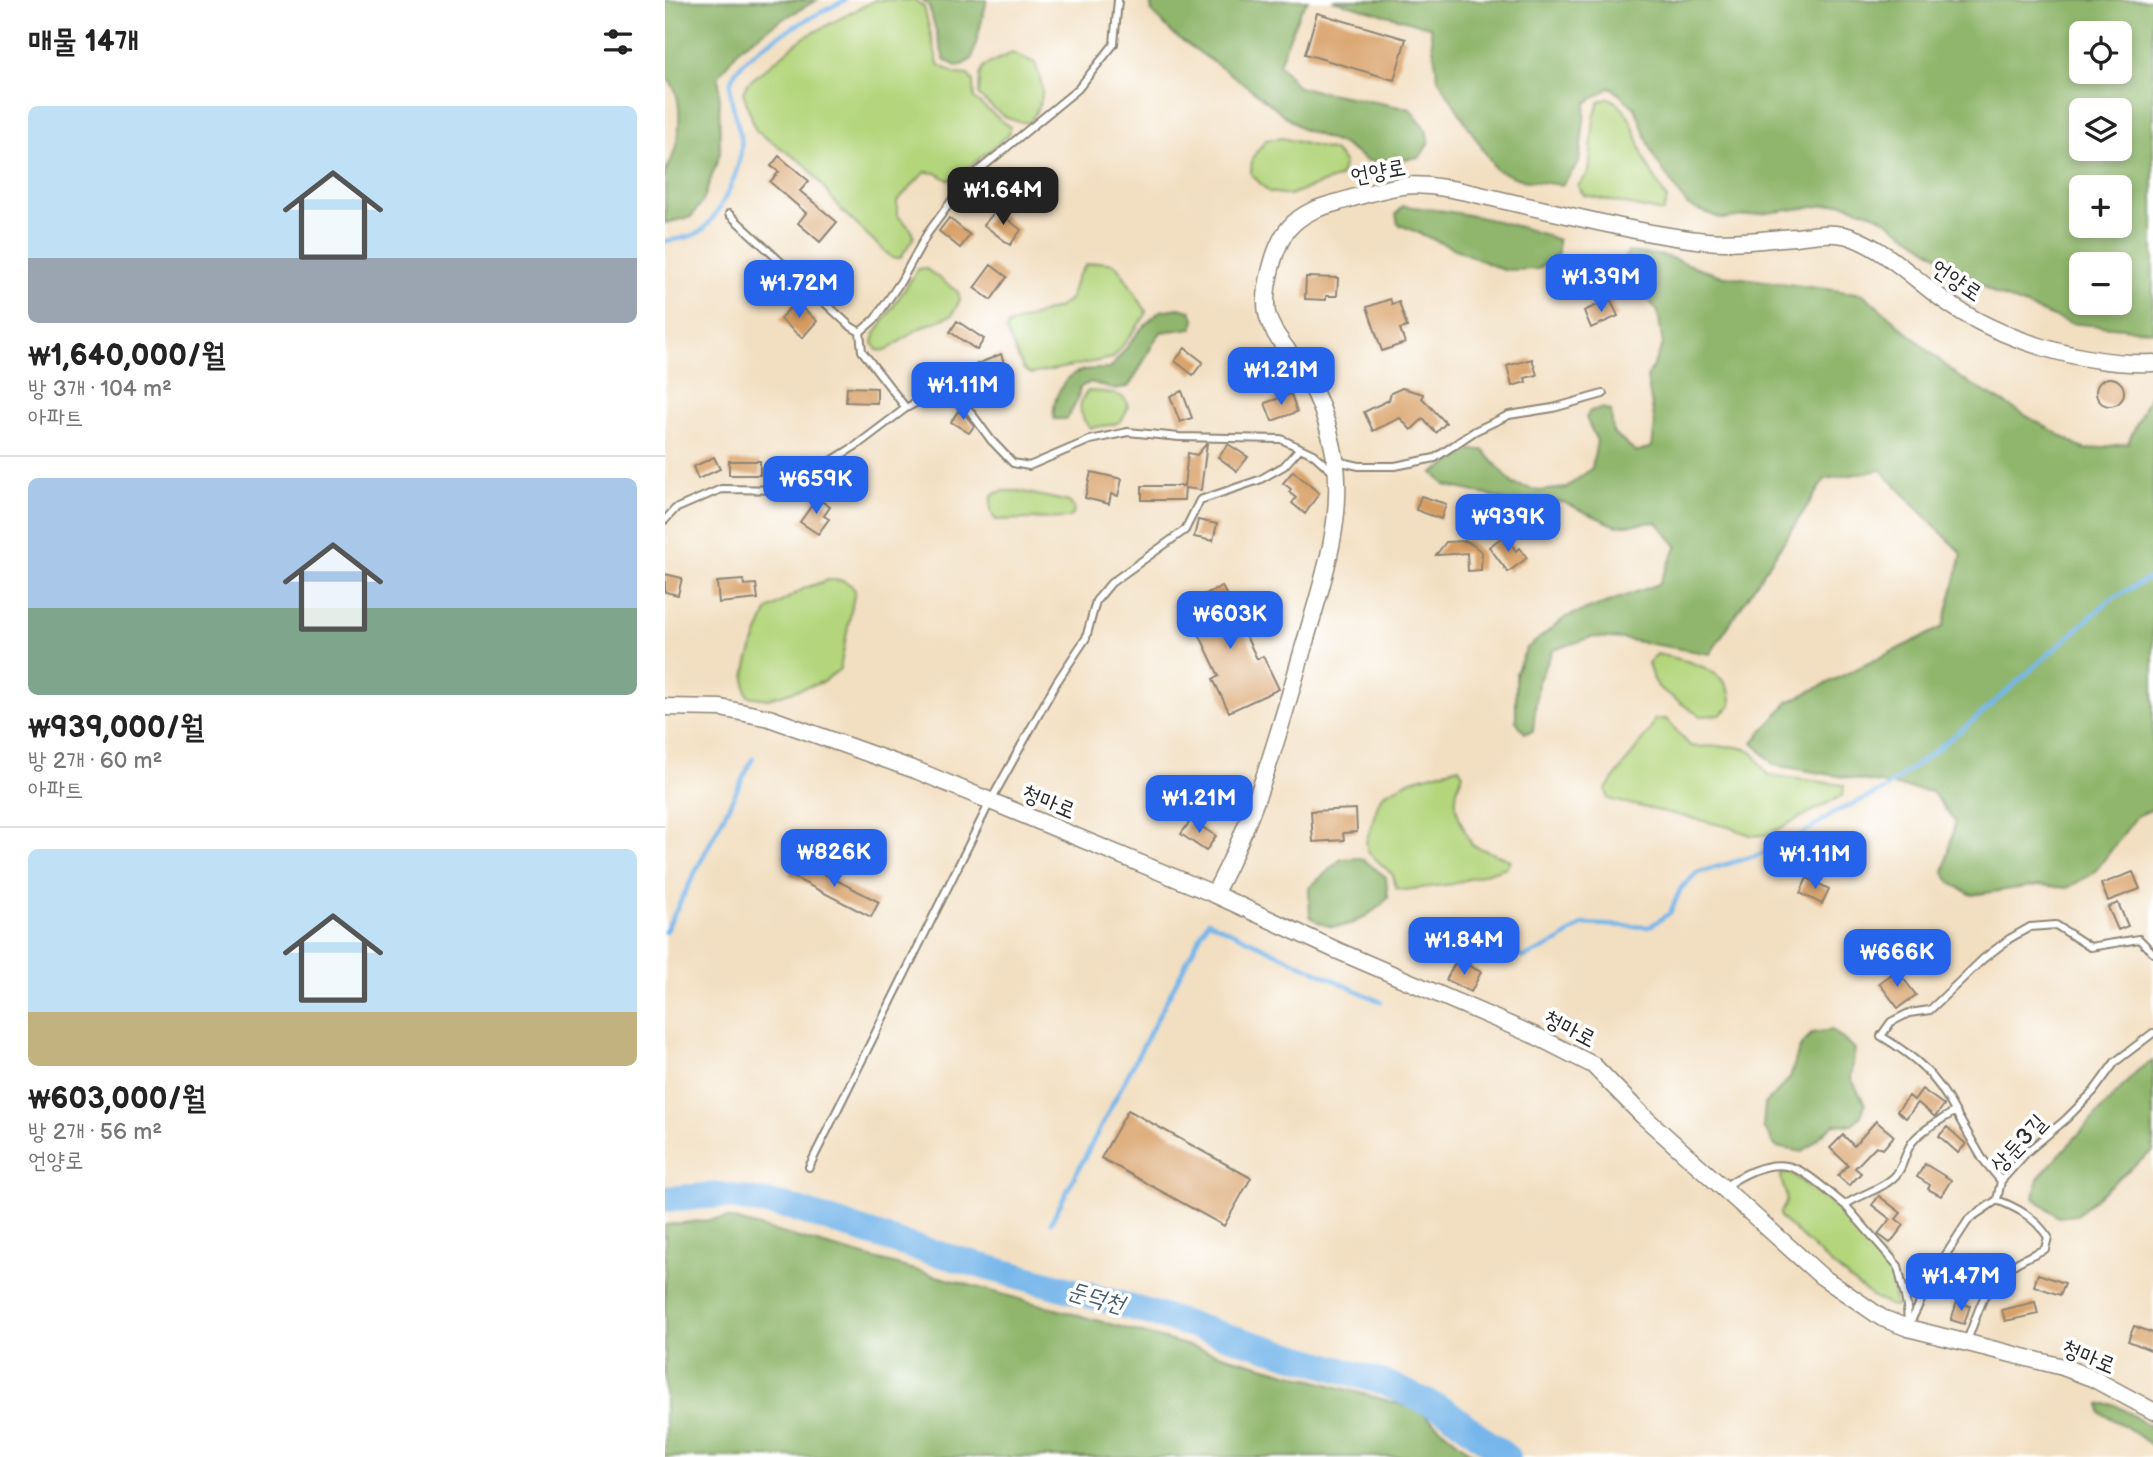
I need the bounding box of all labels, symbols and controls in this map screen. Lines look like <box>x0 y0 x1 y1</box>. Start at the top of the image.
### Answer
map controls <box>2069 21 2132 315</box>
button: locate <box>2069 21 2132 84</box>
icon: filters <box>599 23 637 61</box>
text: 매물 14개 <box>28 24 139 60</box>
button: layers <box>2069 98 2132 161</box>
icon: home <box>270 152 396 278</box>
street label: 언양로 <box>1348 153 1408 191</box>
pin: ₩1.64M <box>946 168 1060 227</box>
button: + <box>2069 175 2132 238</box>
text: ₩1.64M <box>963 176 1043 204</box>
button: − <box>2069 252 2132 315</box>
pin: ₩1.39M <box>1544 254 1658 314</box>
street label: 언양로 <box>1926 254 1987 308</box>
pin: ₩1.72M <box>742 260 856 320</box>
text: ₩1.39M <box>1562 263 1640 291</box>
text: ₩1.72M <box>760 269 838 297</box>
text: ₩1,640,000/월 <box>28 338 225 374</box>
pin: ₩1.21M <box>1224 348 1338 407</box>
text: ₩1.21M <box>1244 356 1318 384</box>
pin: ₩1.11M <box>906 362 1020 422</box>
text: ₩1.11M <box>927 371 999 399</box>
text: 방 3개 · 104 m² <box>28 375 172 403</box>
text: 아파트 <box>28 404 84 432</box>
pin: ₩659K <box>767 456 865 516</box>
text: ₩659K <box>779 465 853 493</box>
pin: ₩939K <box>1459 494 1557 554</box>
text: ₩939K <box>1471 503 1545 531</box>
icon: home <box>270 524 396 650</box>
pin: ₩603K <box>1181 592 1279 651</box>
text: ₩603K <box>1193 600 1267 628</box>
text: ₩939,000/월 <box>28 710 204 746</box>
text: 방 2개 · 60 m² <box>28 747 163 775</box>
text: 아파트 <box>28 776 84 804</box>
pin: ₩1.21M <box>1142 776 1256 835</box>
street label: 청마로 <box>1018 779 1080 825</box>
text: ₩1.21M <box>1162 784 1236 812</box>
pin: ₩826K <box>785 830 883 889</box>
pin: ₩1.11M <box>1758 832 1872 891</box>
text: ₩826K <box>797 838 871 866</box>
text: ₩1.11M <box>1779 840 1851 868</box>
icon: home <box>270 895 396 1021</box>
pin: ₩1.84M <box>1407 918 1521 977</box>
text: ₩1.84M <box>1424 926 1504 954</box>
pin: ₩666K <box>1848 930 1946 989</box>
text: ₩666K <box>1860 938 1934 966</box>
street label: 청마로 <box>1538 1004 1601 1054</box>
text: ₩603,000/월 <box>28 1081 206 1117</box>
street label: 상둔3길 <box>1985 1109 2053 1179</box>
text: 방 2개 · 56 m² <box>28 1118 162 1146</box>
text: 언양로 <box>28 1147 84 1175</box>
pin: ₩1.47M <box>1904 1254 2018 1313</box>
text: ₩1.47M <box>1922 1262 2000 1290</box>
water label: 둔덕천 <box>1064 1276 1130 1320</box>
street label: 청마로 <box>2058 1334 2120 1380</box>

